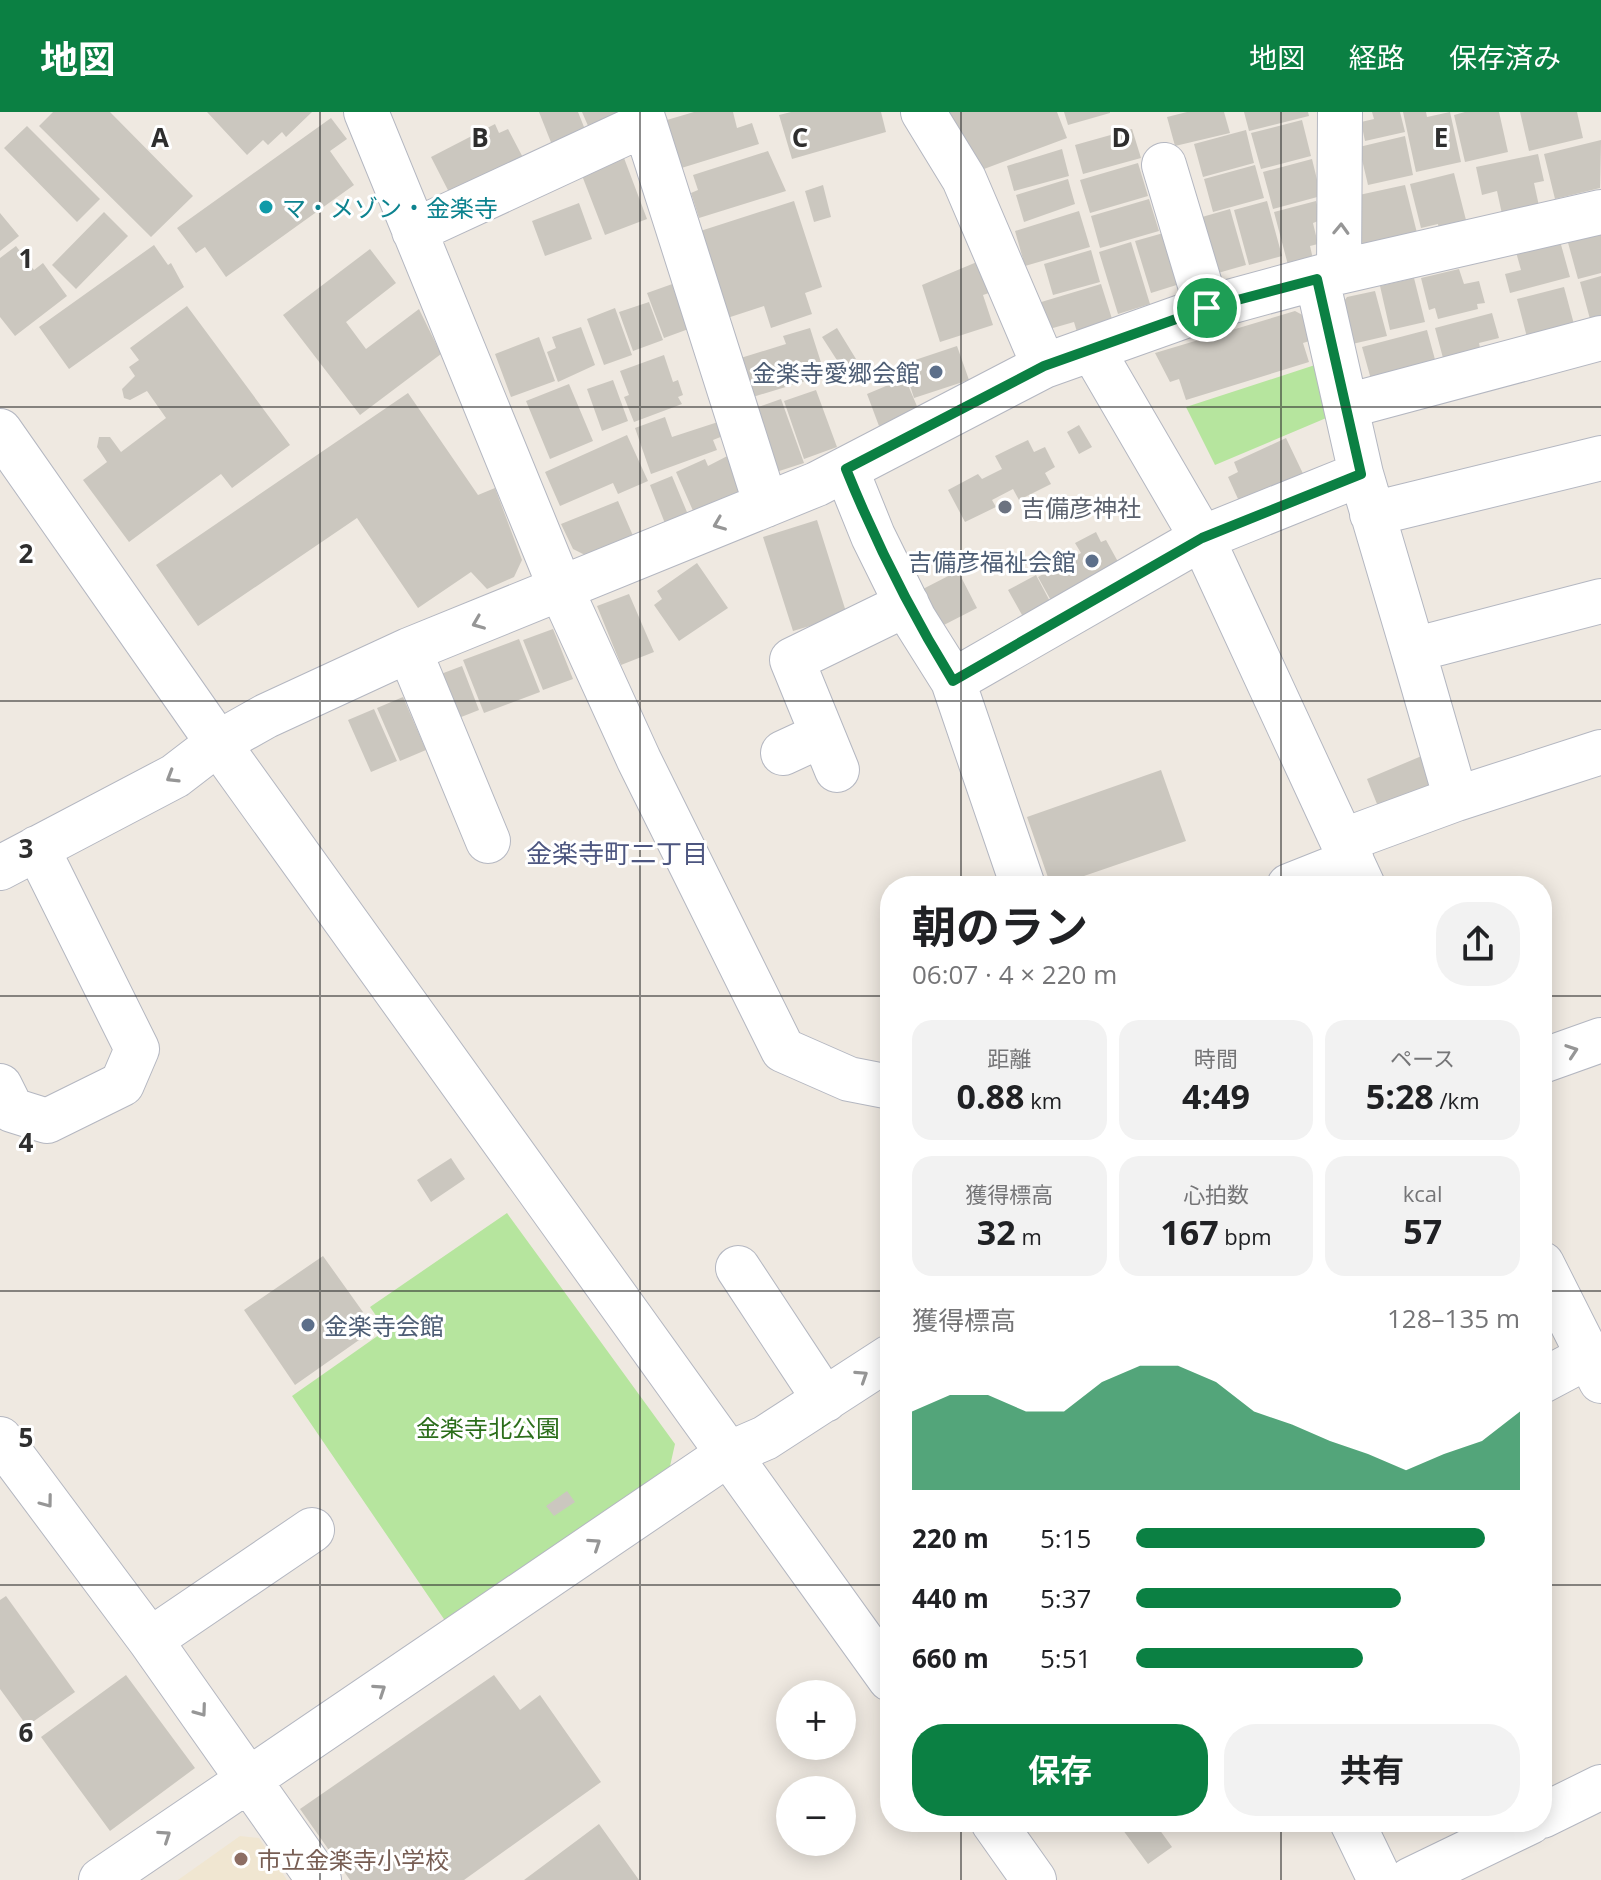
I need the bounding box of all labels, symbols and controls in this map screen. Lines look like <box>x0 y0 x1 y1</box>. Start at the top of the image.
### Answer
text: 地図 <box>40 32 116 84</box>
text: 地図 <box>1249 38 1305 76</box>
text: 経路 <box>1349 38 1405 76</box>
text: 保存済み <box>1449 38 1561 76</box>
text: A <box>151 119 169 155</box>
text: B <box>471 119 489 155</box>
text: C <box>792 119 808 155</box>
text: D <box>1111 119 1131 155</box>
text: E <box>1434 119 1448 155</box>
place label: マ・メゾン・金楽寺 <box>282 191 498 224</box>
marker: マ・メゾン・金楽寺 <box>257 198 275 216</box>
one-way arrow <box>1332 222 1349 235</box>
text: 1 <box>19 240 33 276</box>
pin <box>1173 274 1241 342</box>
icon: arrive <box>1185 286 1229 330</box>
place label: 金楽寺愛郷会館 <box>752 356 920 389</box>
marker: 金楽寺愛郷会館 <box>927 363 945 381</box>
place label: 吉備彦神社 <box>1021 491 1141 524</box>
marker: 吉備彦神社 <box>996 498 1014 516</box>
one-way arrow <box>713 515 727 531</box>
text: 2 <box>19 535 34 571</box>
place label: 吉備彦福祉会館 <box>908 545 1076 578</box>
marker: 吉備彦福祉会館 <box>1083 552 1101 570</box>
one-way arrow <box>472 613 486 630</box>
one-way arrow <box>166 767 181 782</box>
text: 3 <box>19 830 33 866</box>
district label: 金楽寺町二丁目 <box>526 835 708 871</box>
text: 朝のラン <box>912 896 1088 956</box>
button: share <box>1436 902 1520 986</box>
text: 06:07 · 4 × 220 m <box>912 956 1117 992</box>
text: 距離 <box>987 1043 1031 1073</box>
text: 時間 <box>1194 1043 1238 1073</box>
text: ペース <box>1390 1043 1455 1073</box>
one-way arrow <box>1564 1044 1578 1061</box>
text: 0.88 <box>956 1073 1025 1119</box>
text: 4:49 <box>1182 1073 1250 1119</box>
text: 5:28 <box>1366 1073 1434 1119</box>
text: km <box>1025 1085 1062 1115</box>
text: /km <box>1434 1085 1480 1115</box>
text: 4 <box>19 1124 34 1160</box>
text: kcal <box>1403 1178 1443 1208</box>
text: 獲得標高 <box>965 1179 1053 1209</box>
text: 心拍数 <box>1183 1179 1249 1209</box>
text: 57 <box>1403 1208 1442 1254</box>
text: 32 <box>977 1209 1016 1255</box>
text: 167 <box>1160 1209 1219 1255</box>
text: m <box>1016 1221 1042 1251</box>
text: bpm <box>1219 1221 1272 1251</box>
text: 128–135 m <box>1387 1300 1520 1336</box>
text: 獲得標高 <box>912 1302 1016 1338</box>
place label: 金楽寺会館 <box>324 1309 444 1342</box>
marker: 金楽寺会館 <box>299 1316 317 1334</box>
one-way arrow <box>853 1370 868 1385</box>
park label: 金楽寺北公園 <box>416 1411 560 1444</box>
text: 5 <box>19 1419 33 1455</box>
one-way arrow <box>37 1493 51 1508</box>
text: 220 m <box>912 1520 989 1556</box>
text: 5:15 <box>1040 1520 1091 1556</box>
one-way arrow <box>587 1539 601 1554</box>
text: 440 m <box>912 1580 989 1616</box>
text: 5:37 <box>1040 1580 1091 1616</box>
text: 660 m <box>912 1640 989 1676</box>
text: 5:51 <box>1040 1640 1091 1676</box>
map controls <box>776 1680 856 1856</box>
button: + <box>776 1680 856 1760</box>
one-way arrow <box>372 1685 386 1700</box>
one-way arrow <box>191 1703 205 1717</box>
text: 6 <box>19 1714 34 1750</box>
button: 保存 <box>912 1724 1208 1816</box>
button: 共有 <box>1224 1724 1520 1816</box>
button: − <box>776 1776 856 1856</box>
one-way arrow <box>157 1831 171 1846</box>
place label: 市立金楽寺小学校 <box>257 1843 449 1876</box>
marker: 市立金楽寺小学校 <box>232 1850 250 1868</box>

